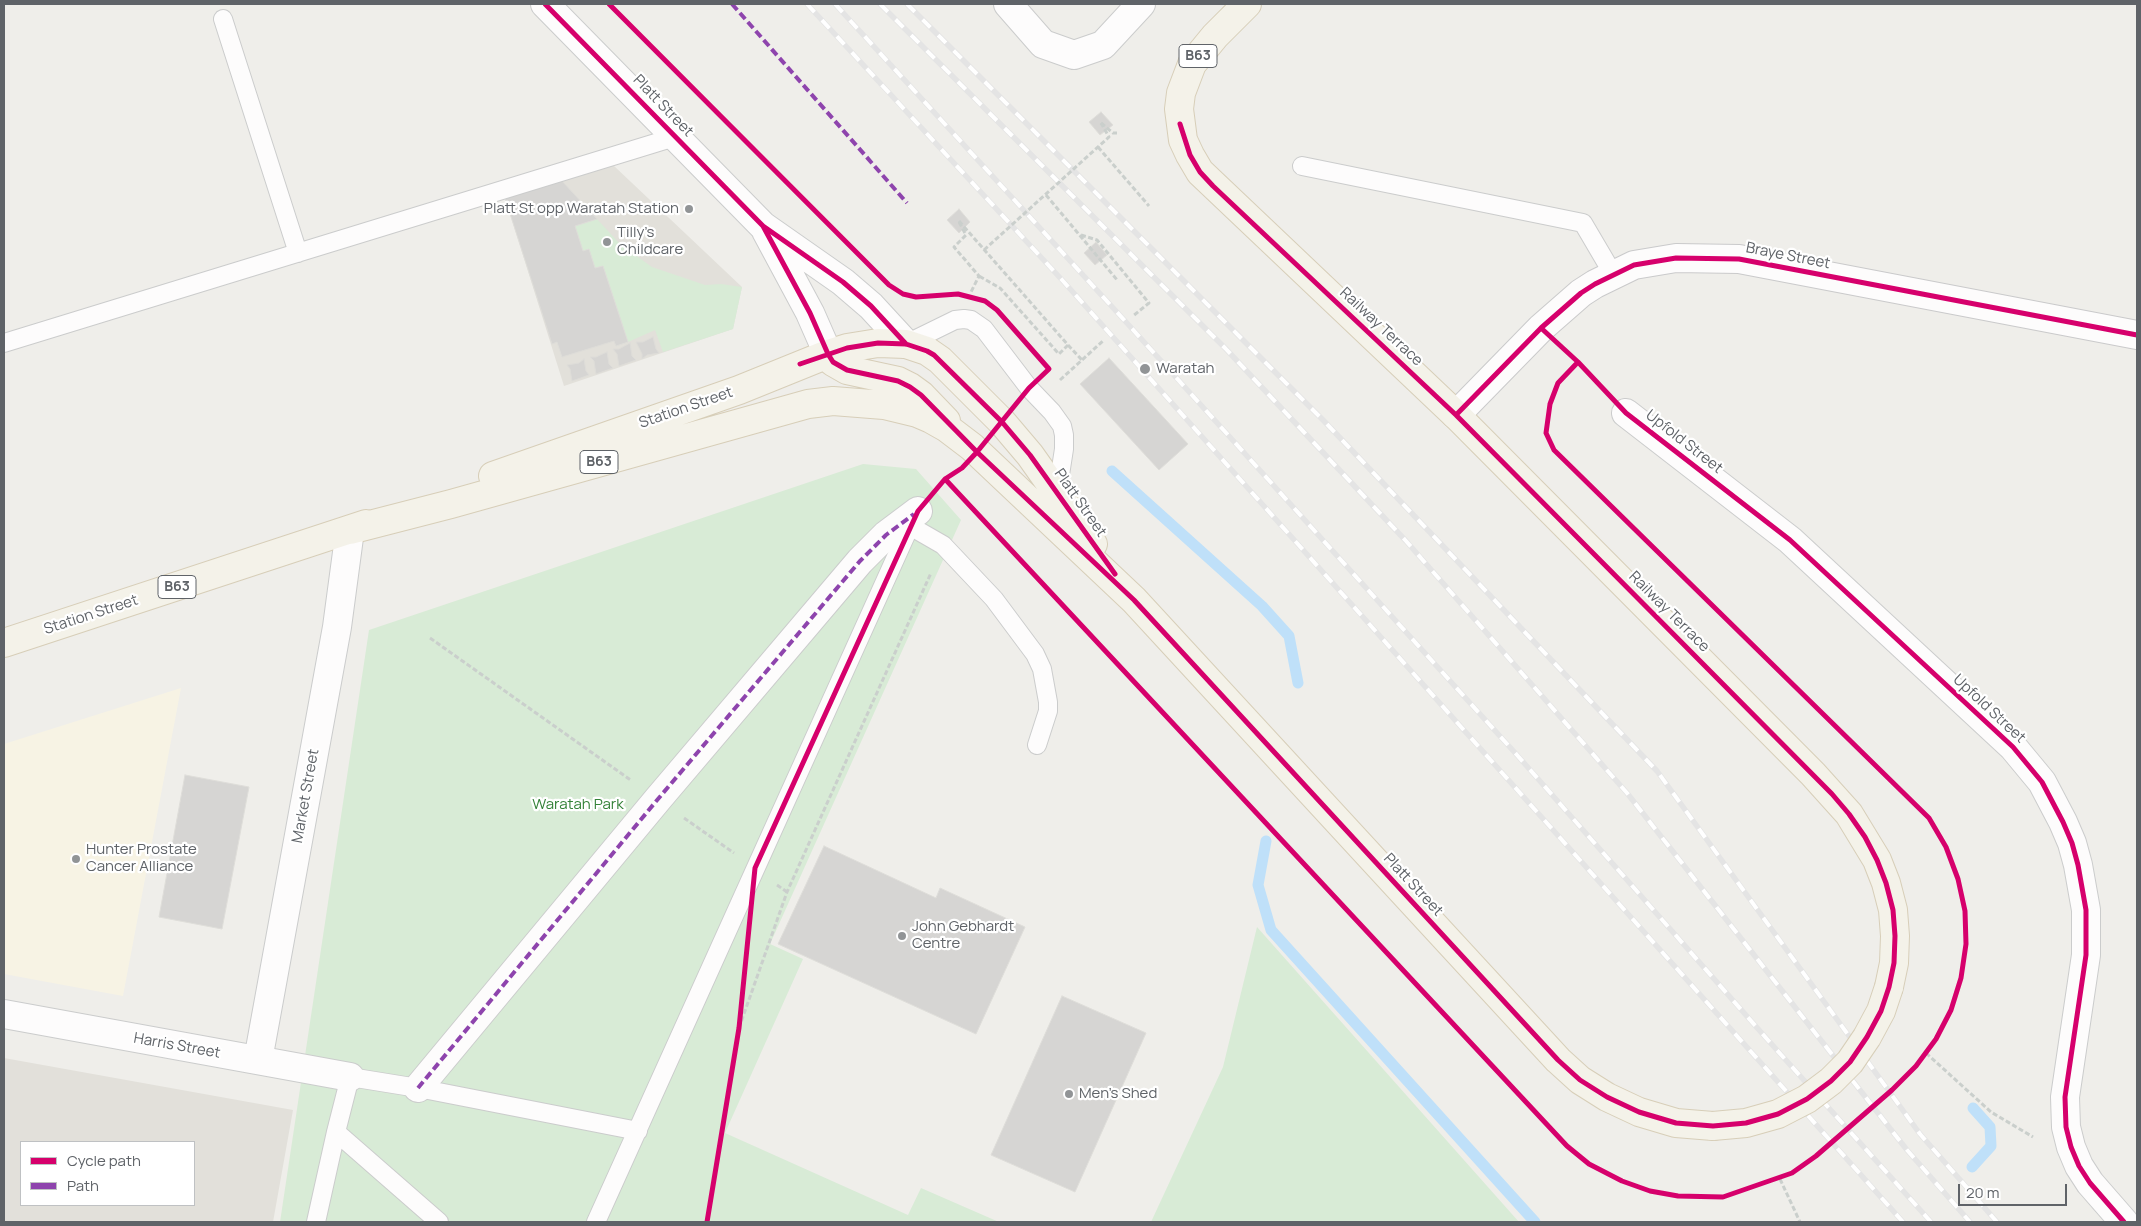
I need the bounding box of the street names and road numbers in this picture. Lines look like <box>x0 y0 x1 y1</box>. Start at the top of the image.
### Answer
road number: B63 <box>1179 44 1217 68</box>
street label: Platt Street <box>629 71 697 141</box>
street label: Braye Street <box>1744 239 1832 273</box>
street label: Railway Terrace <box>1336 284 1426 370</box>
street label: Station Street <box>637 384 735 432</box>
street label: Upfold Street <box>1642 406 1726 478</box>
road number: B63 <box>580 451 618 474</box>
street label: Platt Street <box>1050 465 1110 541</box>
street label: Railway Terrace <box>1625 568 1713 656</box>
road number: B63 <box>158 576 196 598</box>
street label: Station Street <box>42 591 140 639</box>
street label: Upfold Street <box>1949 671 2029 747</box>
street label: Market Street <box>289 747 323 845</box>
street label: Platt Street <box>1379 850 1447 920</box>
street label: Harris Street <box>132 1030 222 1062</box>

